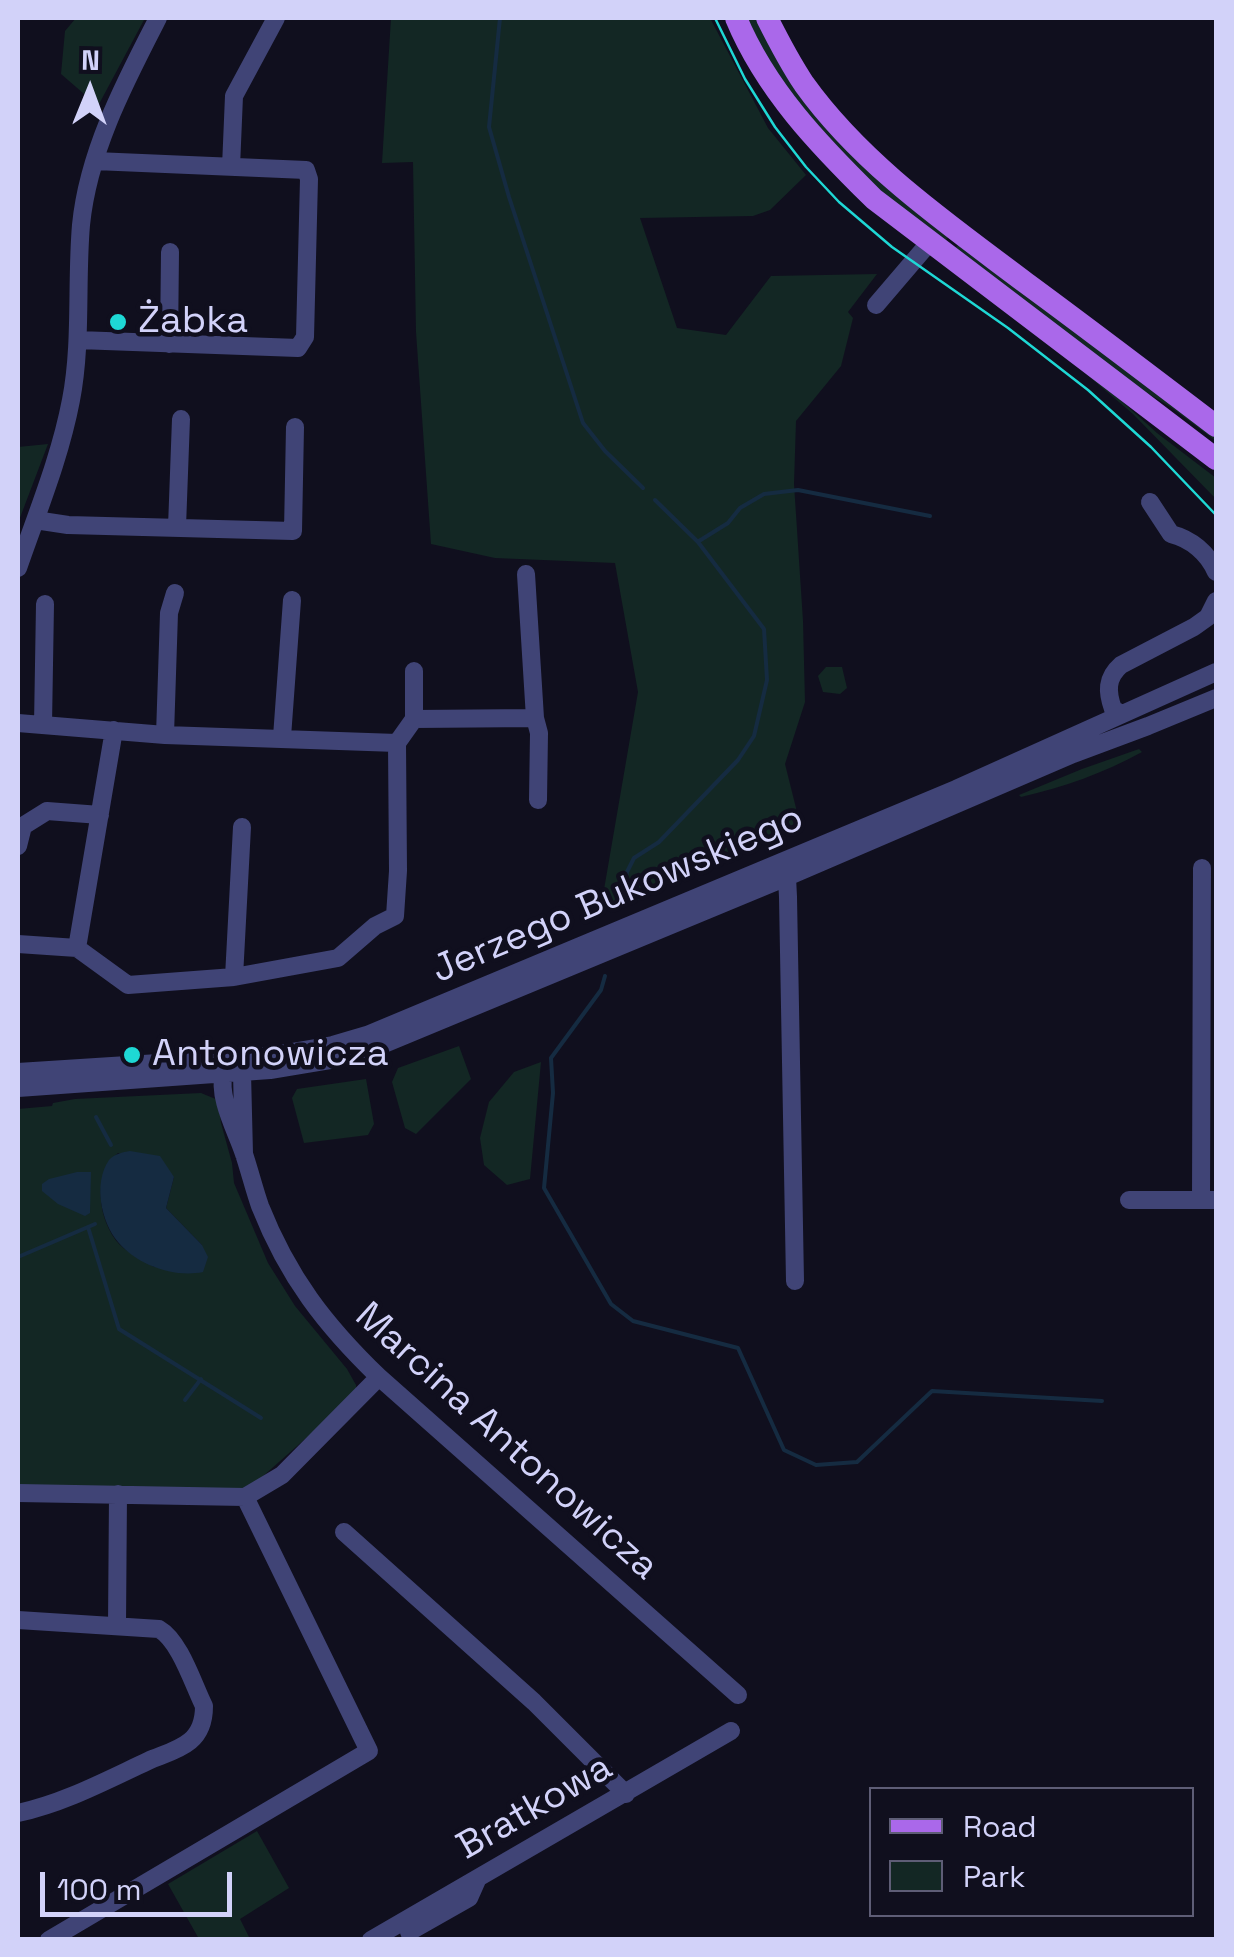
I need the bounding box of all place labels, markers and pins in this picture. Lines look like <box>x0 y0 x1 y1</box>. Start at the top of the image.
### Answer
place label: Żabka <box>138 299 248 345</box>
marker: Żabka <box>107 311 129 333</box>
place label: Antonowicza <box>152 1032 389 1078</box>
marker: Antonowicza <box>121 1044 143 1066</box>

